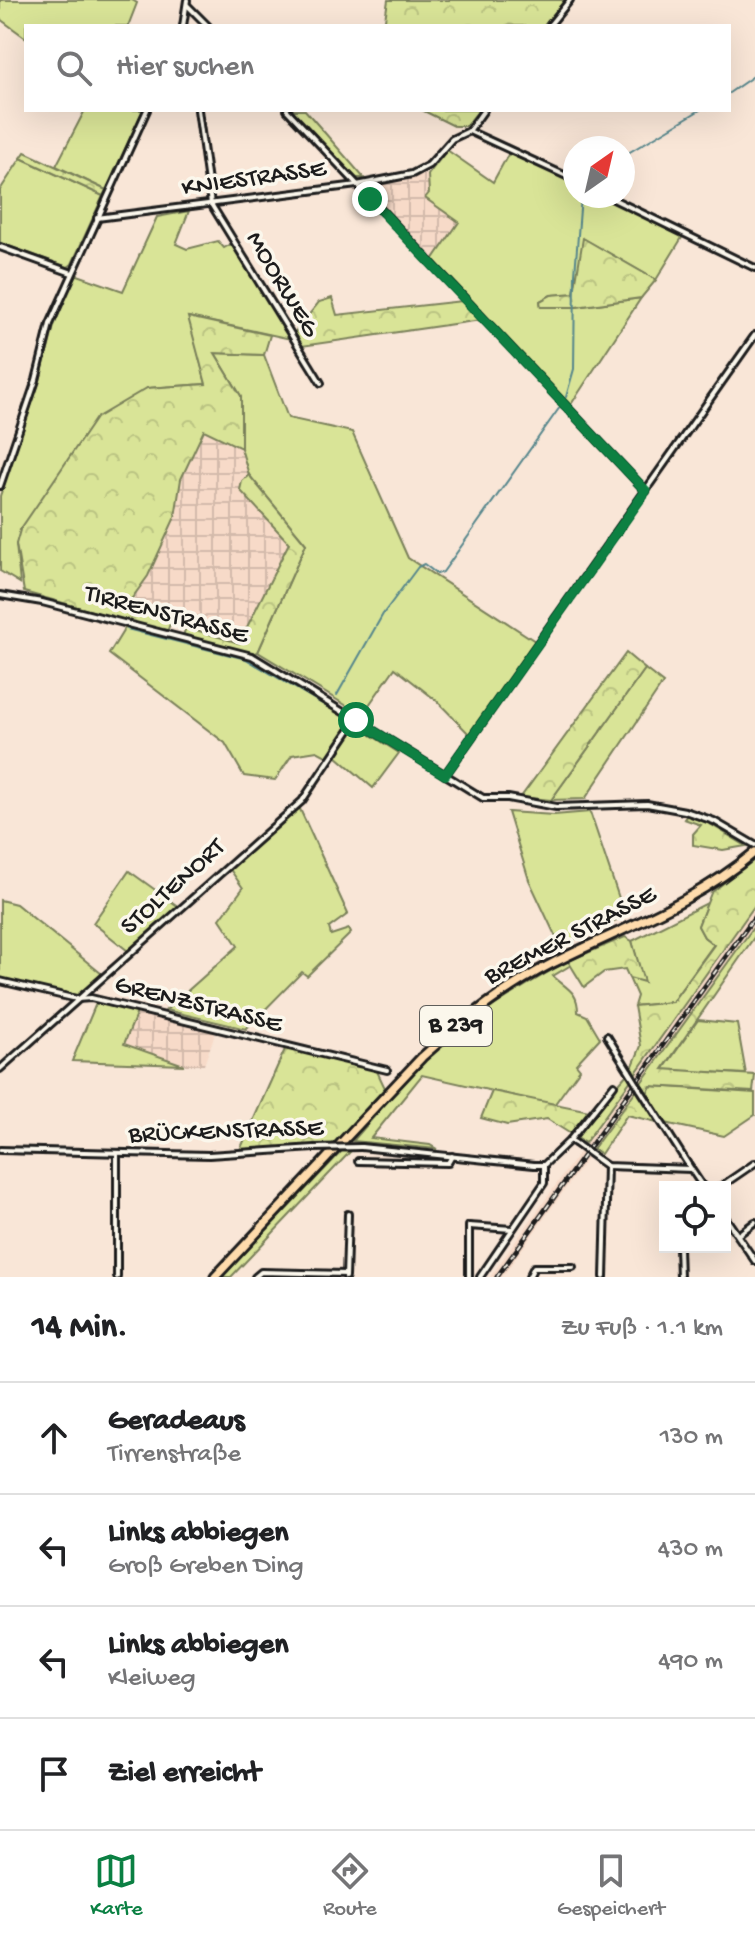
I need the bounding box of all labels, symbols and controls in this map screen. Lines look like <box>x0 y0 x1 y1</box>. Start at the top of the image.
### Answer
search box <box>24 24 731 112</box>
icon: search <box>52 46 96 90</box>
text: Hier suchen <box>116 51 254 86</box>
north arrow <box>563 136 635 208</box>
street label: KNIESTRASSE <box>180 154 329 205</box>
route end <box>352 181 388 217</box>
street label: MOORWEG <box>237 227 325 345</box>
street label: TIRRENSTRASSE <box>79 579 252 653</box>
route start <box>338 702 374 738</box>
street label: STOLTENORT <box>115 832 233 943</box>
street label: BREMER STRASSE <box>479 880 663 994</box>
street label: GRENZSTRASSE <box>111 970 286 1042</box>
road number: B 239 <box>420 1006 492 1046</box>
street label: BRÜCKENSTRASSE <box>127 1114 325 1152</box>
map controls <box>659 1181 731 1253</box>
button: locate <box>659 1181 731 1253</box>
text: 14 Min. <box>32 1309 128 1349</box>
text: Zu Fuß · 1.1 km <box>561 1314 723 1345</box>
text: Geradeaus <box>108 1405 245 1440</box>
icon: ahead <box>32 1416 76 1460</box>
text: 130 m <box>660 1423 723 1454</box>
text: Tirrenstraße <box>108 1440 241 1471</box>
text: Links abbiegen <box>108 1517 288 1552</box>
icon: left <box>32 1528 76 1572</box>
text: 430 m <box>658 1535 723 1566</box>
text: Groß Greben Ding <box>108 1552 303 1583</box>
text: Links abbiegen <box>108 1629 288 1664</box>
icon: left <box>32 1640 76 1684</box>
text: 490 m <box>658 1647 723 1678</box>
text: Kleiweg <box>108 1664 195 1695</box>
icon: arrive <box>32 1752 76 1796</box>
text: Ziel erreicht <box>108 1757 260 1792</box>
tab: Karte <box>90 1849 143 1923</box>
tab: Route <box>323 1849 377 1923</box>
tab: Gespeichert <box>557 1849 665 1923</box>

